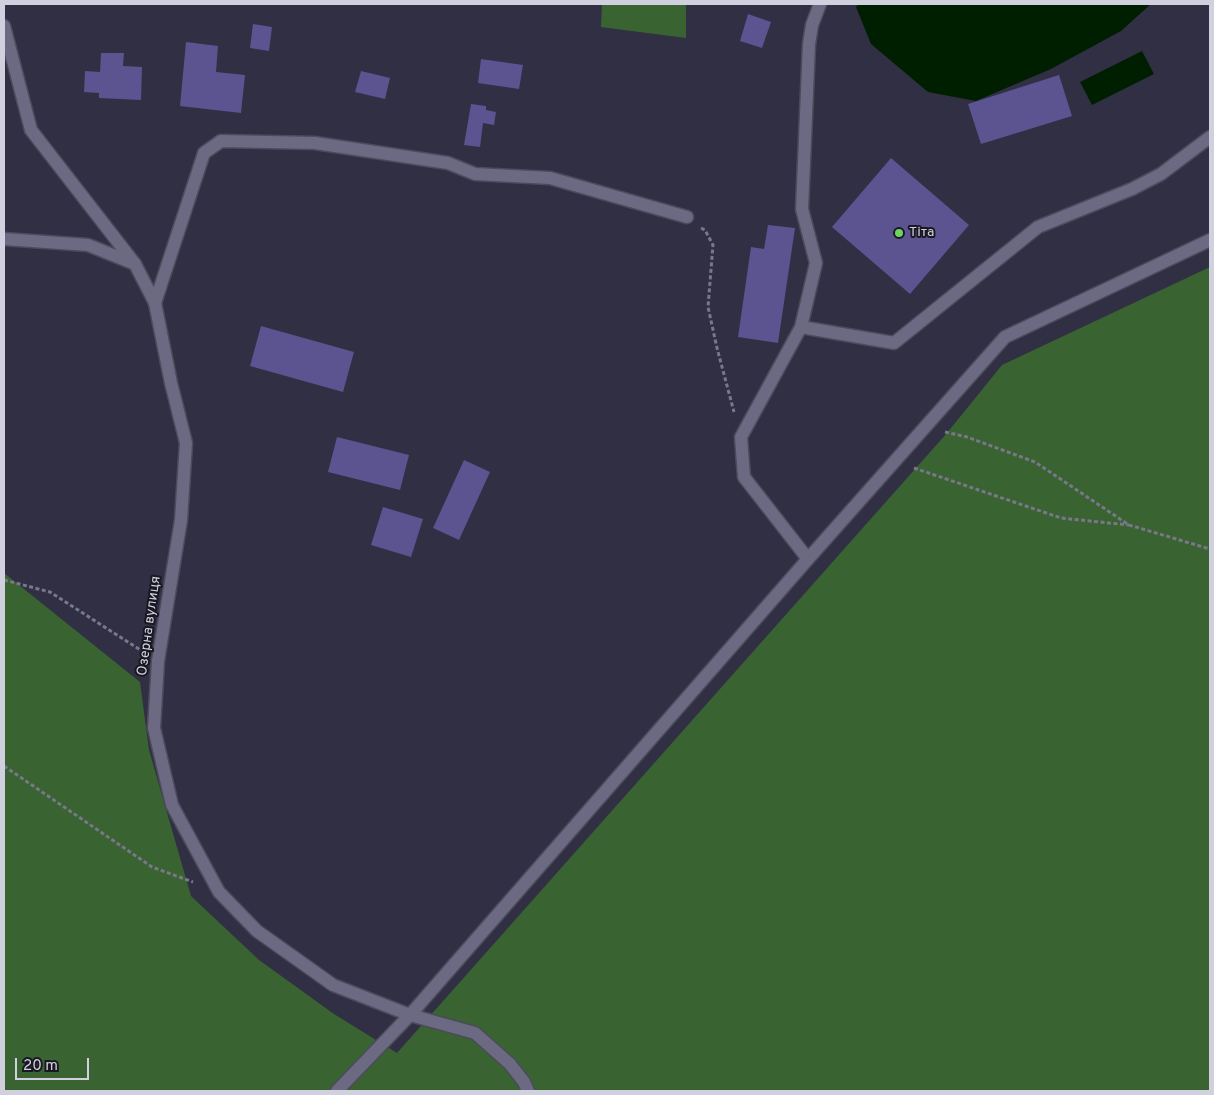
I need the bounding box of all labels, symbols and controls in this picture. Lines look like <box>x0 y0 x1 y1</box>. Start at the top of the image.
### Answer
place label: Тіта <box>909 225 934 241</box>
marker: Тіта <box>893 227 905 239</box>
street label: Озерна вулиця <box>135 575 165 677</box>
scale bar <box>18 1048 91 1080</box>
text: 20 m <box>23 1057 58 1076</box>

